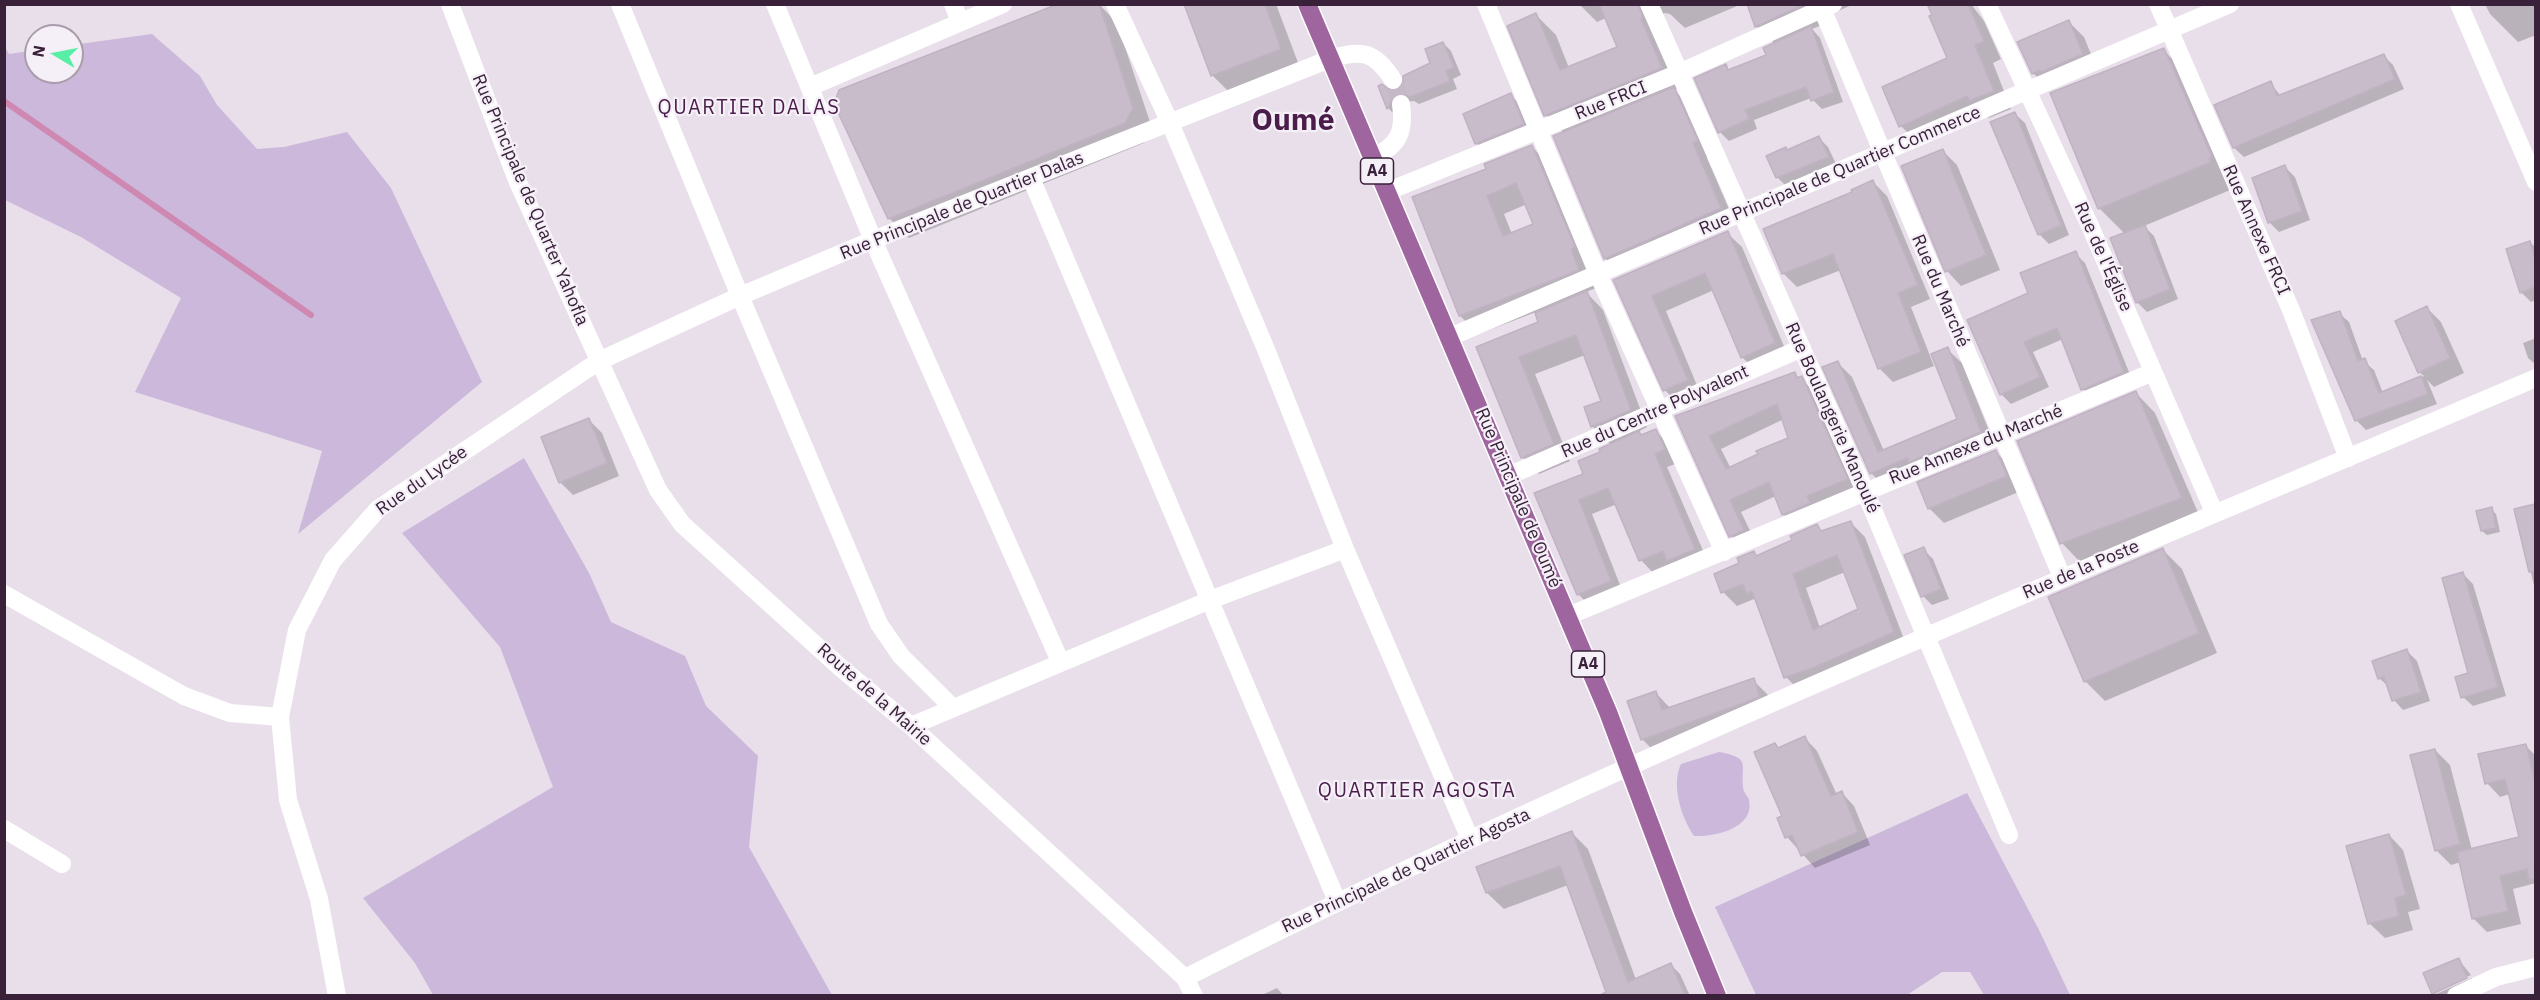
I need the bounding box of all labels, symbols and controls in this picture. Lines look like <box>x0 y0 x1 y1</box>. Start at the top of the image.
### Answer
north arrow <box>24 24 84 84</box>
text: N <box>27 44 49 59</box>
street label: Rue Principale de Quarter Yahofla <box>467 71 593 329</box>
street label: Rue FRCI <box>1572 77 1650 125</box>
district label: QUARTIER DALAS <box>658 96 840 120</box>
street label: Rue Principale de Quartier Commerce <box>1696 102 1984 240</box>
district label: Oumé <box>1252 103 1334 139</box>
street label: Rue Principale de Quartier Dalas <box>837 147 1087 265</box>
road number: A4 <box>1360 158 1394 184</box>
street label: Rue Annexe FRCI <box>2218 162 2294 298</box>
street label: Rue de l'Église <box>2069 199 2137 315</box>
street label: Rue du Marché <box>1906 231 1974 351</box>
street label: Rue Boulangerie Manoulé <box>1780 319 1884 517</box>
street label: Rue du Centre Polyvalent <box>1558 361 1752 463</box>
street label: Rue Annexe du Marché <box>1886 400 2066 490</box>
street label: Rue Principale de Oumé <box>1470 405 1566 591</box>
street label: Rue du Lycée <box>372 442 472 520</box>
street label: Rue de la Poste <box>2019 536 2143 604</box>
street label: Route de la Mairie <box>812 639 936 751</box>
road number: A4 <box>1572 651 1604 677</box>
district label: QUARTIER AGOSTA <box>1318 779 1516 803</box>
street label: Rue Principale de Quartier Agosta <box>1278 804 1534 938</box>

